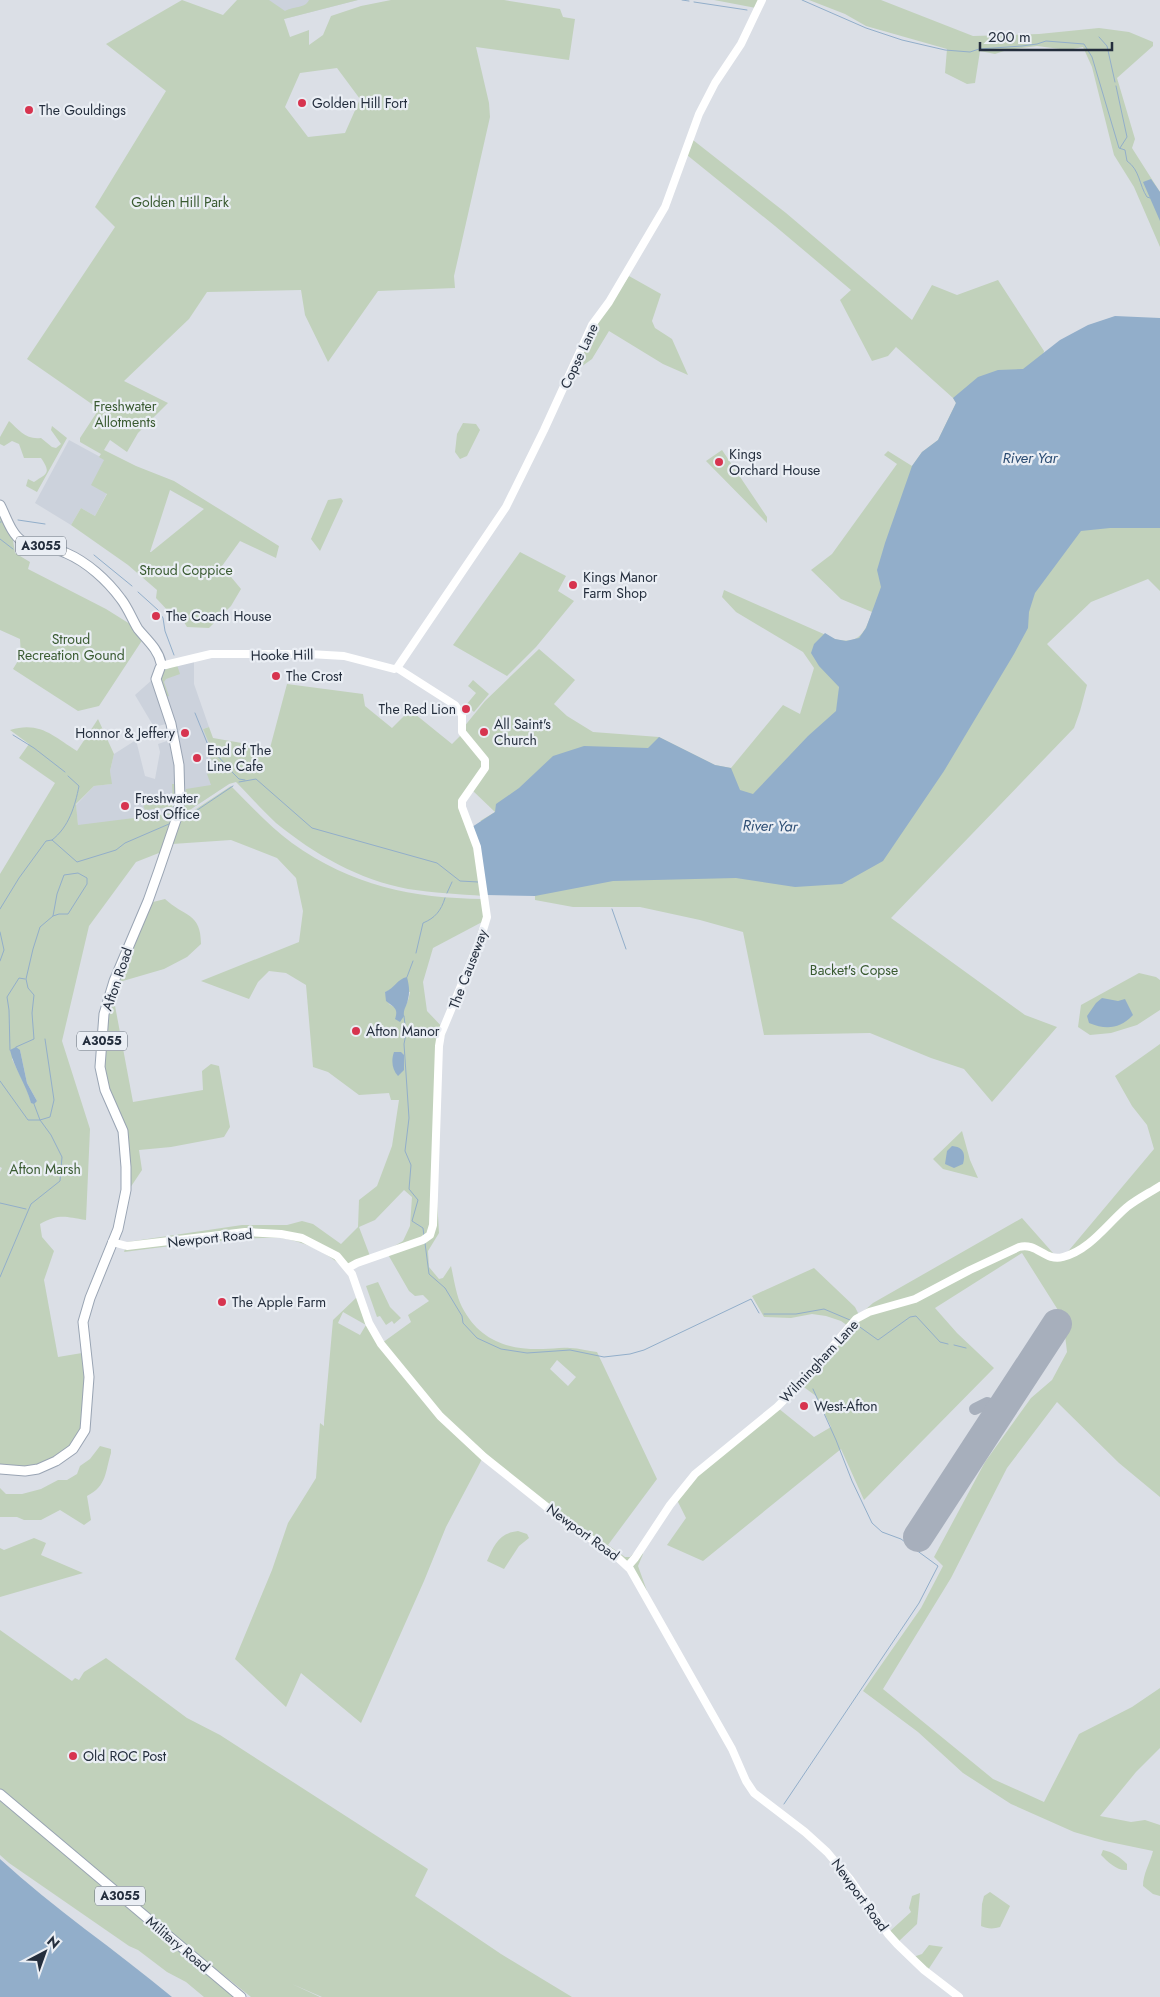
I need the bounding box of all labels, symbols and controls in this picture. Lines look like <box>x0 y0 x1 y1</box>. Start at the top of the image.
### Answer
scale bar <box>980 20 1112 52</box>
text: 200 m <box>988 26 1031 48</box>
place label: Golden Hill Fort <box>312 93 408 113</box>
marker: Golden Hill Fort <box>296 97 308 109</box>
place label: The Gouldings <box>39 100 126 120</box>
marker: The Gouldings <box>23 104 35 116</box>
park label: Golden Hill Park <box>131 192 230 212</box>
street label: Copse Lane <box>555 320 603 392</box>
park label: Freshwater Allotments <box>93 396 157 432</box>
place label: Kings Orchard House <box>729 444 820 480</box>
water label: River Yar <box>1002 447 1059 469</box>
marker: Kings Orchard House <box>713 456 725 468</box>
road number: A3055 <box>16 536 66 556</box>
park label: Stroud Coppice <box>139 560 233 580</box>
place label: Kings Manor Farm Shop <box>583 567 658 603</box>
marker: Kings Manor Farm Shop <box>567 579 579 591</box>
place label: The Coach House <box>166 606 271 626</box>
marker: The Coach House <box>150 610 162 622</box>
park label: Stroud Recreation Gound <box>17 629 125 665</box>
street label: Hooke Hill <box>250 644 314 666</box>
place label: The Crost <box>286 666 343 686</box>
marker: The Crost <box>270 670 282 682</box>
place label: The Red Lion <box>379 699 456 719</box>
marker: The Red Lion <box>460 703 472 715</box>
place label: All Saint's Church <box>494 714 551 750</box>
place label: Honnor & Jeffery <box>75 723 176 743</box>
marker: All Saint's Church <box>478 726 490 738</box>
marker: Honnor & Jeffery <box>179 727 191 739</box>
place label: End of The Line Cafe <box>207 740 271 776</box>
marker: End of The Line Cafe <box>191 752 203 764</box>
place label: Freshwater Post Office <box>135 788 200 824</box>
marker: Freshwater Post Office <box>119 800 131 812</box>
water label: River Yar <box>742 815 799 837</box>
street label: The Causeway <box>444 925 493 1012</box>
street label: Afton Road <box>97 945 137 1013</box>
park label: Backet's Copse <box>810 960 898 980</box>
place label: Afton Manor <box>366 1021 440 1041</box>
marker: Afton Manor <box>350 1025 362 1037</box>
road number: A3055 <box>77 1032 127 1050</box>
park label: Afton Marsh <box>9 1159 81 1179</box>
street label: Newport Road <box>166 1224 254 1252</box>
place label: The Apple Farm <box>232 1292 326 1312</box>
marker: The Apple Farm <box>216 1296 228 1308</box>
street label: Wilmingham Lane <box>775 1315 863 1407</box>
place label: West-Afton <box>814 1396 878 1416</box>
marker: West-Afton <box>798 1400 810 1412</box>
street label: Newport Road <box>543 1499 623 1565</box>
place label: Old ROC Post <box>83 1746 167 1766</box>
marker: Old ROC Post <box>67 1750 79 1762</box>
street label: Newport Road <box>827 1855 893 1935</box>
road number: A3055 <box>95 1886 145 1905</box>
street label: Military Road <box>142 1911 214 1977</box>
north arrow <box>20 1927 70 1977</box>
text: N <box>43 1931 64 1953</box>

